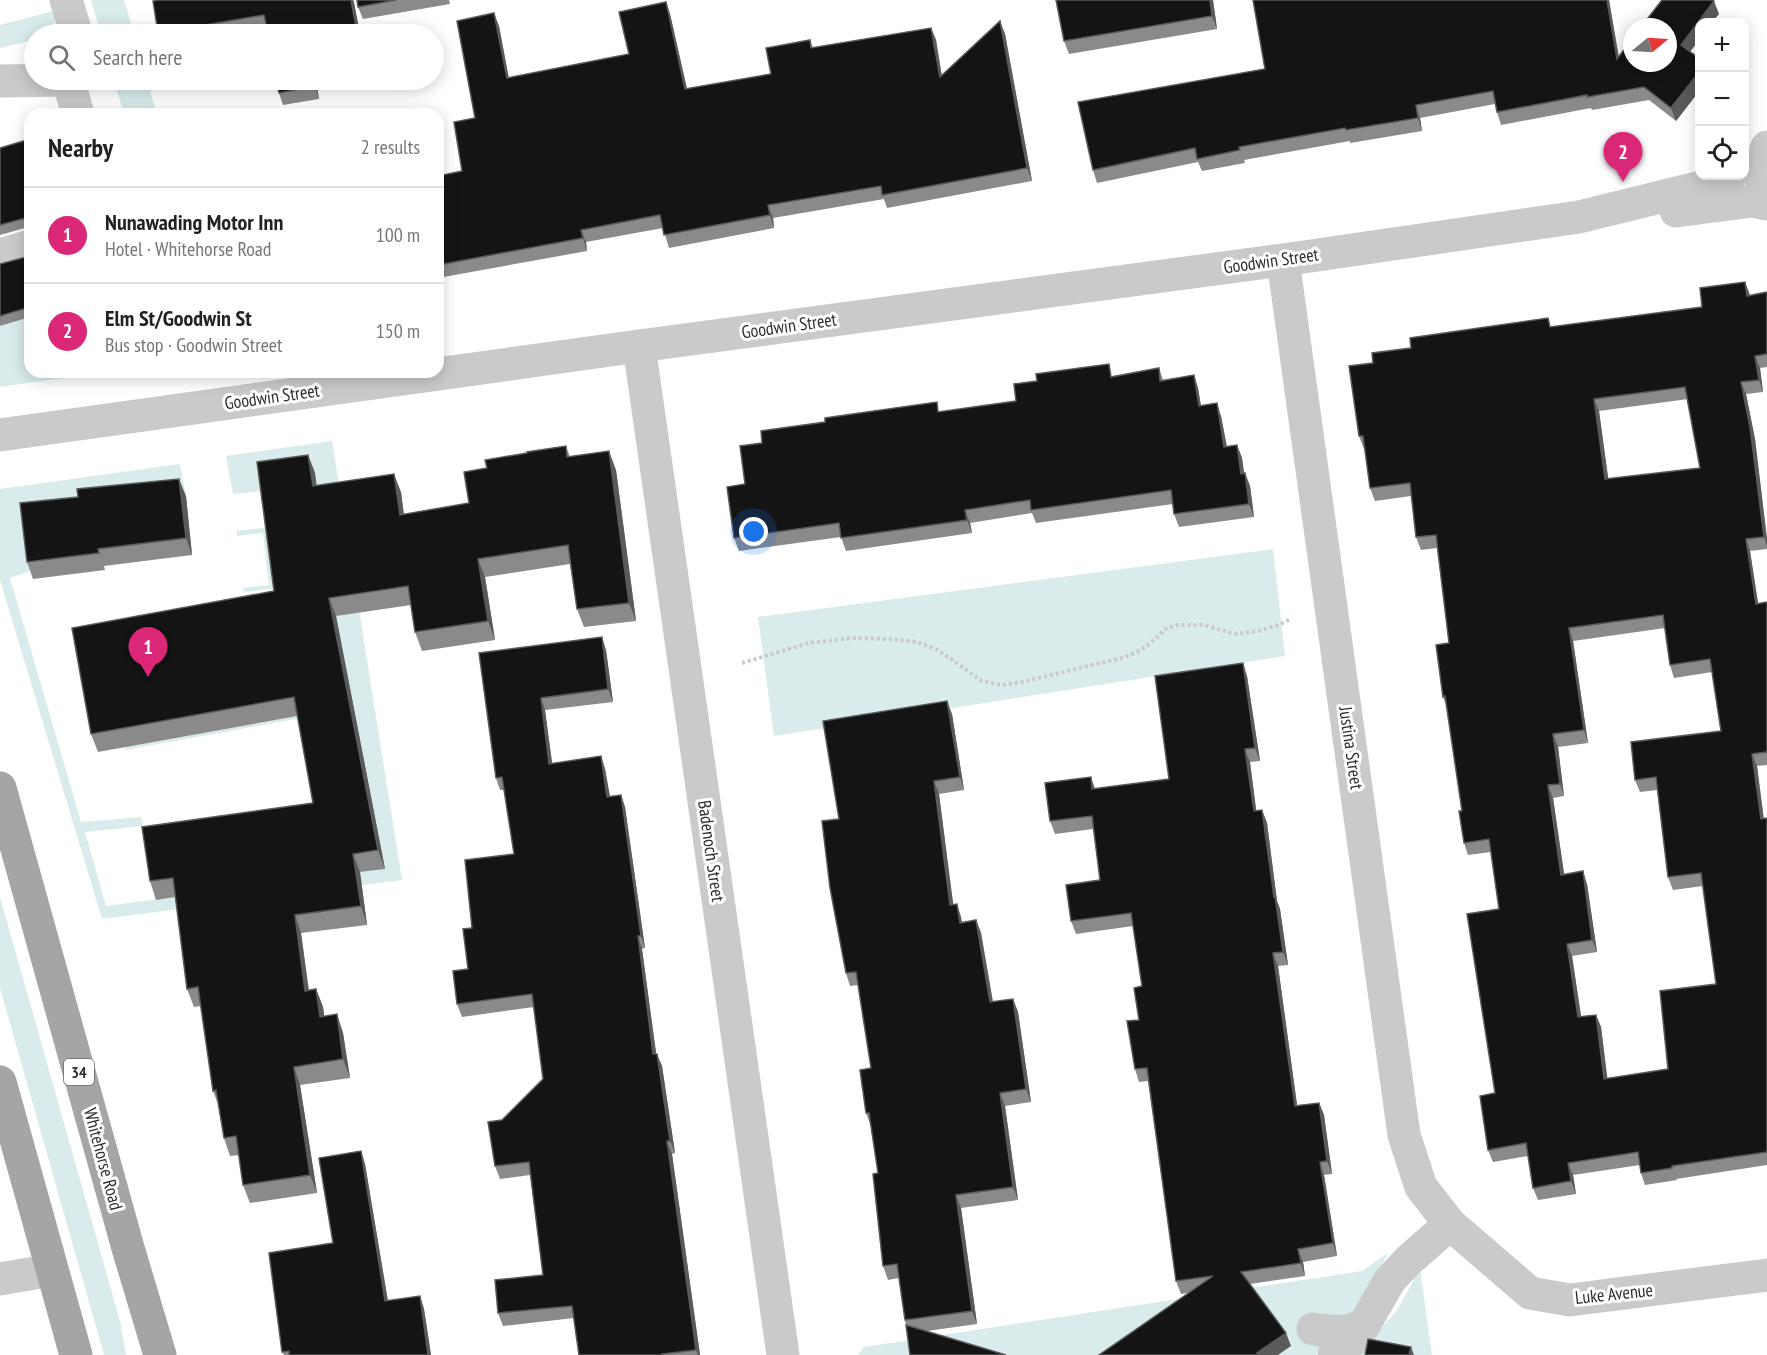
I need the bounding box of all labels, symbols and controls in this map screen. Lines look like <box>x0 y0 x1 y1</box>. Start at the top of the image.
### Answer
north arrow <box>1623 18 1677 72</box>
map controls <box>1695 18 1749 180</box>
button: + <box>1695 18 1749 72</box>
search box <box>24 24 444 90</box>
icon: search <box>45 41 78 74</box>
text: Search here <box>93 43 182 71</box>
button: − <box>1695 72 1749 126</box>
button: locate <box>1695 126 1749 180</box>
text: Nearby <box>48 131 113 164</box>
pin: 2 <box>1604 132 1642 182</box>
text: 2 results <box>361 134 420 160</box>
text: Nunawading Motor Inn <box>105 208 283 236</box>
text: 1 <box>63 222 72 248</box>
text: 100 m <box>376 222 420 248</box>
text: Hotel · Whitehorse Road <box>105 236 272 262</box>
street label: Goodwin Street <box>1222 242 1320 279</box>
text: Elm St/Goodwin St <box>105 304 252 332</box>
street label: Goodwin Street <box>740 307 838 344</box>
text: 2 <box>63 318 72 344</box>
text: 150 m <box>376 318 420 344</box>
text: Bus stop · Goodwin Street <box>105 332 283 358</box>
street label: Goodwin Street <box>223 378 321 415</box>
your location <box>739 517 768 546</box>
pin: 1 <box>128 628 168 677</box>
street label: Justina Street <box>1334 704 1369 791</box>
street label: Badenoch Street <box>693 799 730 903</box>
road number: 34 <box>64 1059 94 1085</box>
street label: Whitehorse Road <box>79 1105 128 1212</box>
street label: Luke Avenue <box>1574 1278 1654 1309</box>

